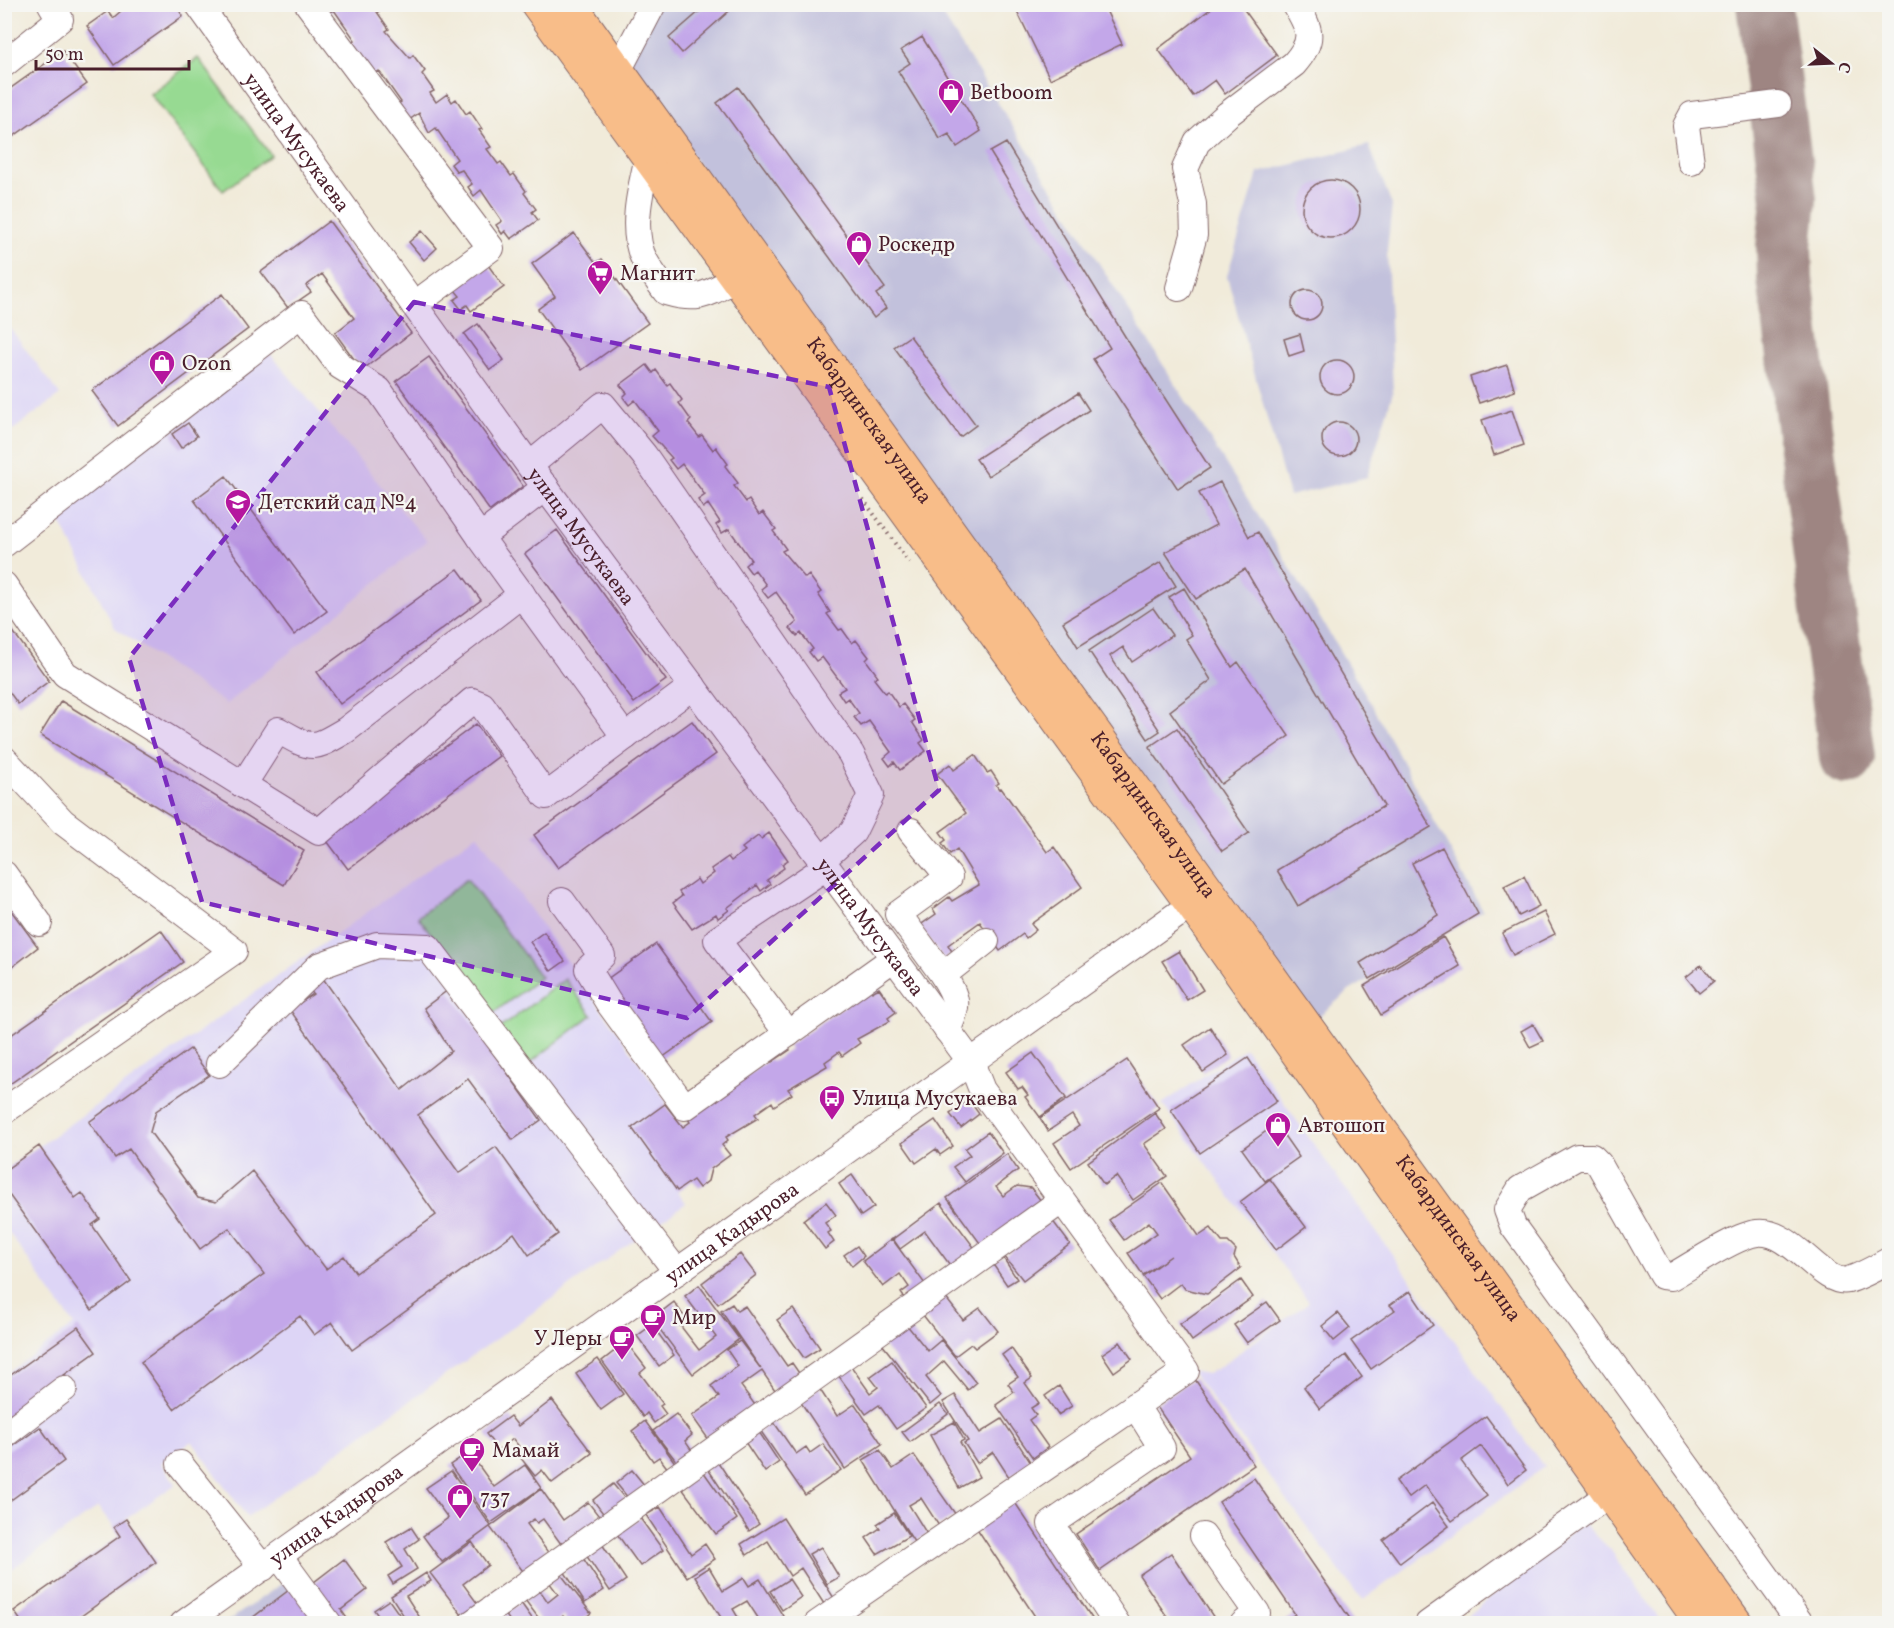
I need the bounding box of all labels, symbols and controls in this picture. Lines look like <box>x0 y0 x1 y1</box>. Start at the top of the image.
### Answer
scale bar <box>36 33 189 71</box>
north arrow <box>1801 33 1861 93</box>
text: 50 m <box>45 43 84 68</box>
text: С <box>1831 59 1855 75</box>
street label: улица Мусукаева <box>236 67 356 219</box>
shop icon: Betboom <box>936 77 966 115</box>
place label: Betboom <box>970 79 1053 108</box>
shop icon: Роскедр <box>844 229 874 267</box>
place label: Роскедр <box>878 231 955 260</box>
supermarket icon: Магнит <box>585 258 615 296</box>
place label: Магнит <box>620 260 696 289</box>
street label: Кабардинская улица <box>799 332 939 510</box>
shop icon: Ozon <box>147 348 177 386</box>
place label: Ozon <box>182 350 232 379</box>
street label: улица Мусукаева <box>519 462 641 612</box>
school or university icon: Детский сад №4 <box>223 487 253 525</box>
place label: Детский сад №4 <box>258 489 417 518</box>
street label: Кабардинская улица <box>1083 726 1223 905</box>
street label: улица Мусукаева <box>809 852 931 1003</box>
bus stop icon: Улица Мусукаева <box>817 1083 847 1121</box>
place label: Улица Мусукаева <box>852 1085 1018 1114</box>
shop icon: Автошоп <box>1263 1110 1293 1148</box>
place label: Автошоп <box>1298 1112 1385 1141</box>
street label: Кабардинская улица <box>1388 1150 1528 1328</box>
street label: улица Кадырова <box>660 1176 805 1292</box>
cafe icon: Мир <box>638 1302 668 1340</box>
place label: Мир <box>672 1304 716 1333</box>
cafe icon: У Леры <box>607 1323 637 1361</box>
place label: У Леры <box>534 1325 602 1354</box>
cafe icon: Мамай <box>457 1435 487 1473</box>
place label: Мамай <box>492 1437 560 1466</box>
street label: улица Кадырова <box>264 1458 410 1574</box>
shop icon: 737 <box>445 1482 475 1520</box>
place label: 737 <box>480 1484 511 1513</box>

